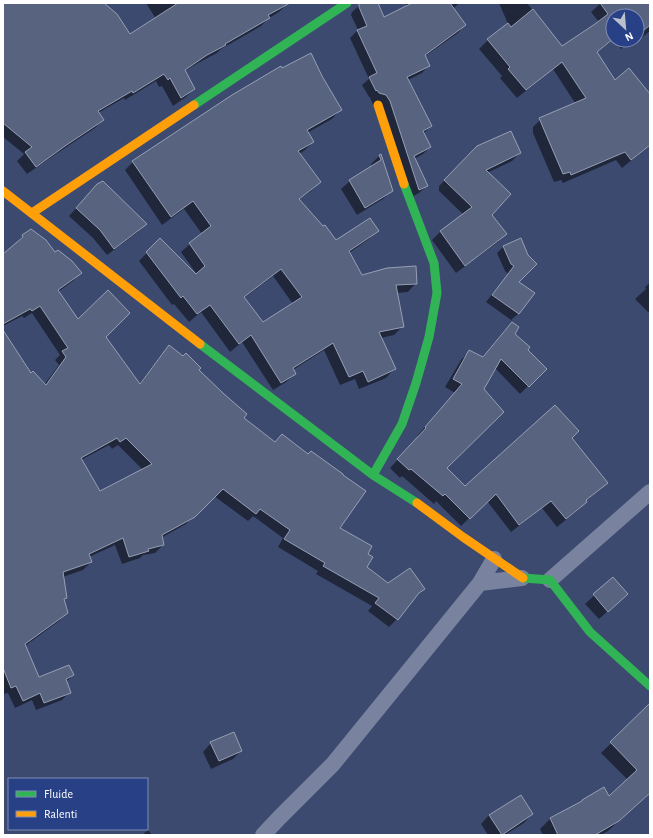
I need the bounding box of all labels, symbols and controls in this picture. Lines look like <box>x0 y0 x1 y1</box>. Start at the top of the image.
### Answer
north arrow <box>605 8 645 48</box>
text: N <box>623 30 635 43</box>
legend <box>8 778 148 830</box>
text: Fluide <box>44 788 73 800</box>
text: Ralenti <box>44 808 77 820</box>

